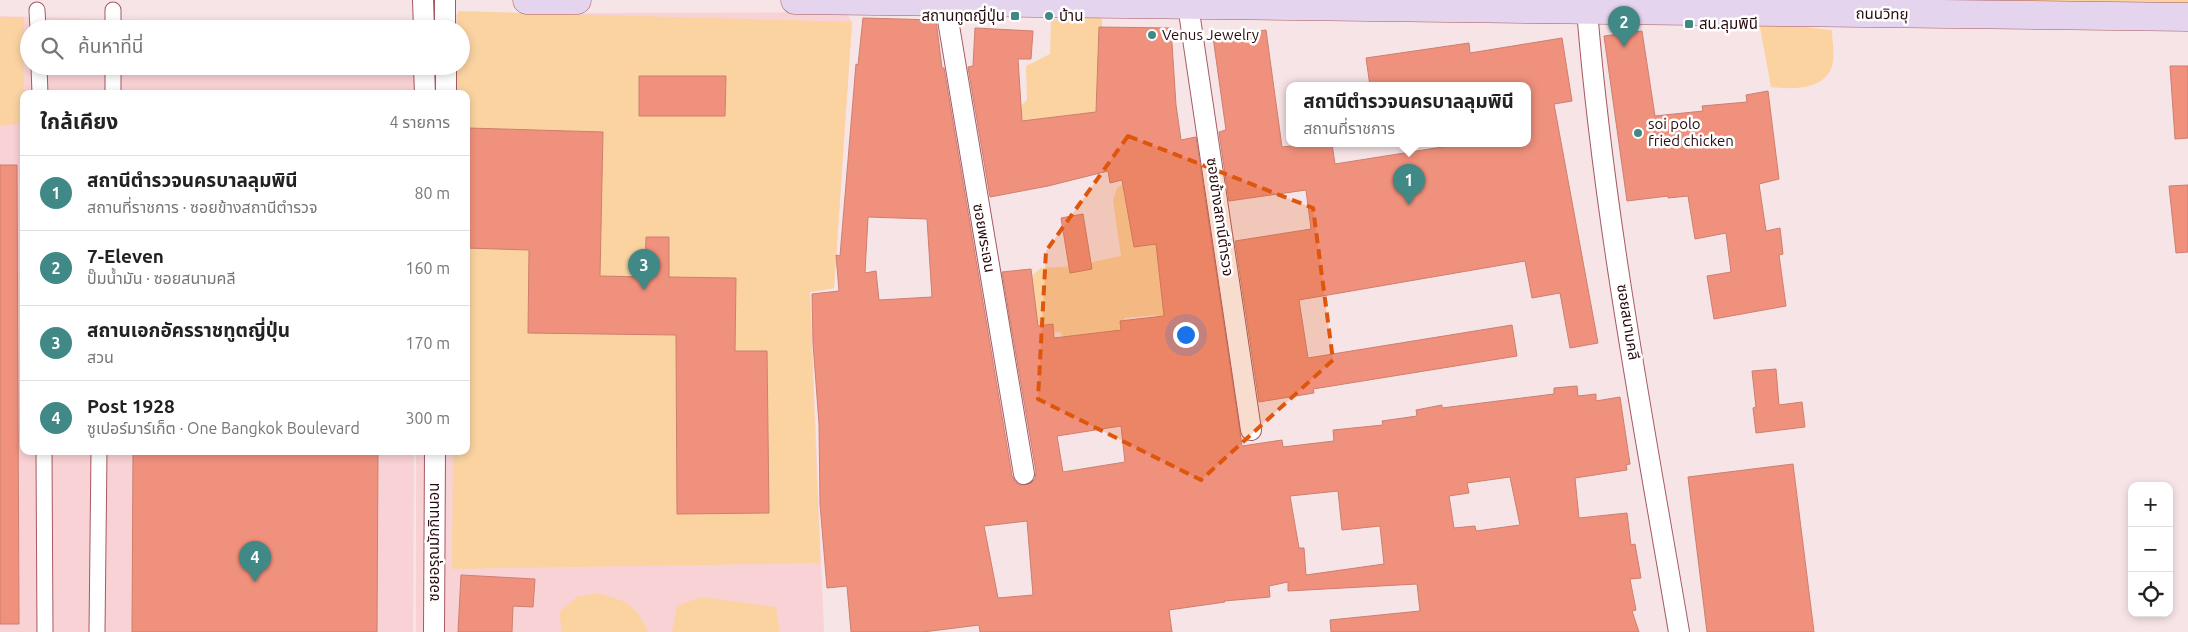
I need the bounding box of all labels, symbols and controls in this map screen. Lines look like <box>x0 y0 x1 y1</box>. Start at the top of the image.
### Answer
place label: สถานทูตญี่ปุ่น <box>922 5 1005 25</box>
street label: ถนนวิทยุ <box>1855 5 1909 23</box>
pin: 2 <box>1608 6 1640 47</box>
place label: บ้าน <box>1059 7 1083 24</box>
marker: สถานทูตญี่ปุ่น <box>1009 10 1021 22</box>
marker: บ้าน <box>1043 10 1055 22</box>
place label: สน.ลุมพินี <box>1699 15 1758 33</box>
marker: สน.ลุมพินี <box>1683 18 1695 30</box>
search box <box>20 20 470 75</box>
place label: Venus Jewelry <box>1162 26 1259 43</box>
marker: Venus Jewelry <box>1146 29 1158 41</box>
icon: search <box>38 34 66 62</box>
text: ค้นหาที่นี่ <box>78 35 143 57</box>
popup <box>1286 82 1531 147</box>
text: สถานีตำรวจนครบาลลุมพินี <box>1303 90 1514 112</box>
text: ใกล้เคียง <box>40 109 118 133</box>
text: 4 รายการ <box>390 113 450 131</box>
place label: soi polo fried chicken <box>1648 115 1734 149</box>
text: สถานที่ราชการ <box>1303 119 1395 137</box>
marker: soi polo fried chicken <box>1632 127 1644 139</box>
street label: ซอยข้างสถานีตำรวจ <box>1204 157 1237 277</box>
pin: 1 <box>1393 164 1425 205</box>
text: สถานีตำรวจนครบาลลุมพินี <box>87 169 298 191</box>
text: 1 <box>51 184 61 202</box>
text: 80 m <box>414 184 450 202</box>
text: สถานที่ราชการ · ซอยข้างสถานีตำรวจ <box>87 198 317 216</box>
street label: ซอยพระเจน <box>970 202 999 274</box>
text: 7-Eleven <box>87 245 164 267</box>
pin: 3 <box>628 249 660 290</box>
text: 2 <box>51 259 61 277</box>
text: 160 m <box>405 259 450 277</box>
text: ปั๊มน้ำมัน · ซอยสนามคลี <box>87 269 236 287</box>
street label: ซอยสนามคลี <box>1614 283 1643 361</box>
text: สถานเอกอัครราชทูตญี่ปุ่น <box>87 319 290 341</box>
your location <box>1173 322 1199 348</box>
text: 3 <box>51 334 61 352</box>
text: 170 m <box>405 334 450 352</box>
text: สวน <box>87 348 114 366</box>
text: Post 1928 <box>87 395 175 417</box>
text: 4 <box>51 409 61 427</box>
text: 300 m <box>405 409 450 427</box>
text: ซูเปอร์มาร์เก็ต · One Bangkok Boulevard <box>87 419 360 437</box>
map controls <box>2128 482 2173 617</box>
button: + <box>2128 482 2173 527</box>
street label: ซอยอรุณมักกินนอน <box>425 483 443 601</box>
button: − <box>2128 527 2173 572</box>
pin: 4 <box>239 541 271 582</box>
button: locate <box>2128 572 2173 617</box>

